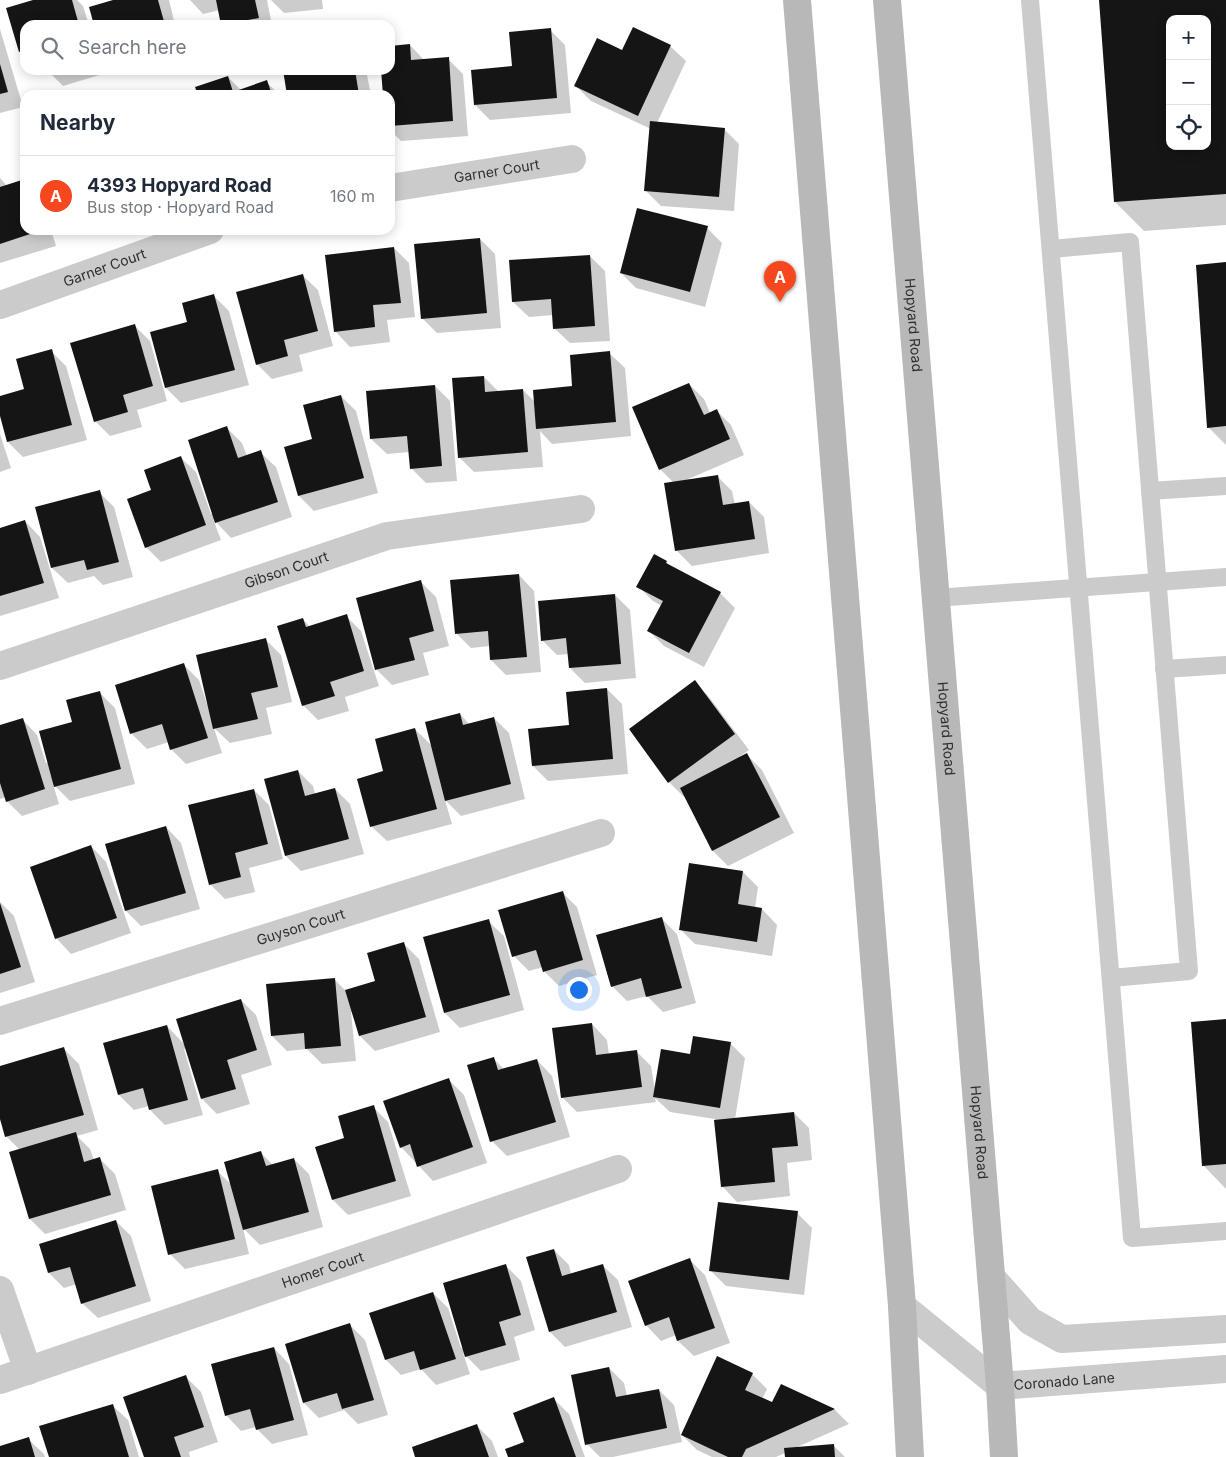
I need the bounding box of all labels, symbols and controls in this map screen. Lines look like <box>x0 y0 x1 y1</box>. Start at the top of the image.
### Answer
map controls <box>1166 15 1211 150</box>
button: + <box>1166 15 1211 60</box>
search box <box>20 20 395 75</box>
icon: search <box>38 34 66 62</box>
text: Search here <box>78 36 187 59</box>
button: − <box>1166 60 1211 105</box>
button: locate <box>1166 105 1211 150</box>
text: Nearby <box>40 110 115 135</box>
street label: Garner Court <box>453 155 541 186</box>
text: 4393 Hopyard Road <box>87 174 272 197</box>
text: A <box>50 186 62 206</box>
text: 160 m <box>330 186 375 206</box>
text: Bus stop · Hopyard Road <box>87 197 274 217</box>
street label: Garner Court <box>61 245 148 290</box>
pin: A <box>764 261 796 302</box>
street label: Hopyard Road <box>902 277 926 373</box>
street label: Gibson Court <box>242 547 331 591</box>
street label: Hopyard Road <box>935 681 959 776</box>
street label: Guyson Court <box>254 905 347 948</box>
your location <box>566 977 592 1003</box>
street label: Hopyard Road <box>968 1085 992 1180</box>
street label: Homer Court <box>279 1247 366 1291</box>
street label: Coronado Lane <box>1013 1368 1115 1393</box>

